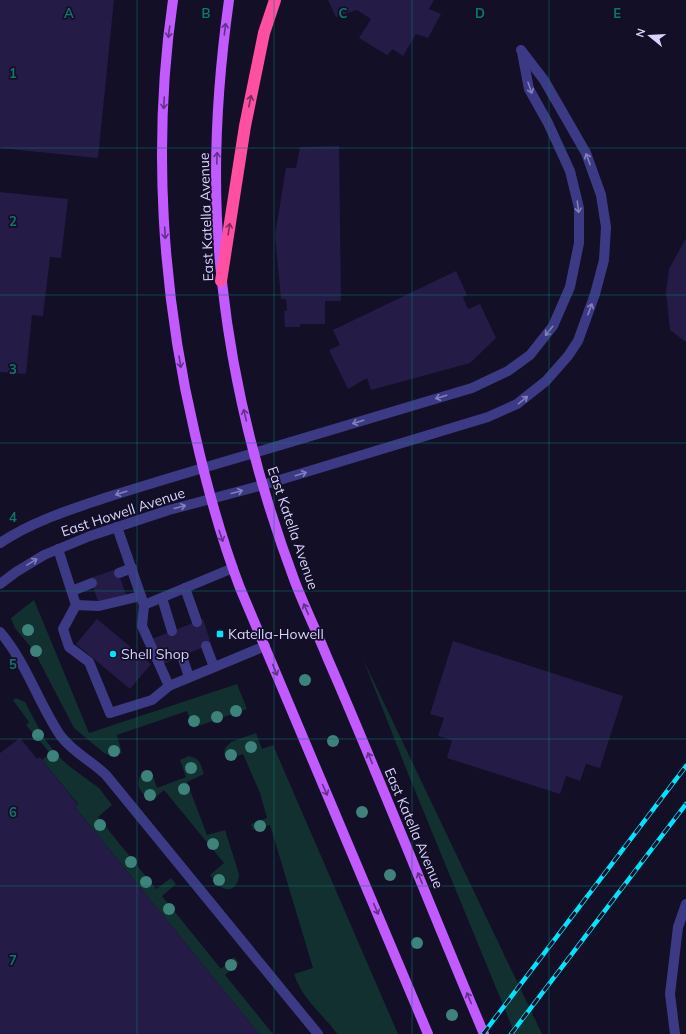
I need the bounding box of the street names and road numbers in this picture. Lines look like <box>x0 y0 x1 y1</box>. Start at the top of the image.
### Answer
street label: East Katella Avenue <box>195 152 217 282</box>
street label: East Katella Avenue <box>263 464 323 592</box>
street label: East Howell Avenue <box>59 483 187 541</box>
street label: East Katella Avenue <box>380 765 448 891</box>

